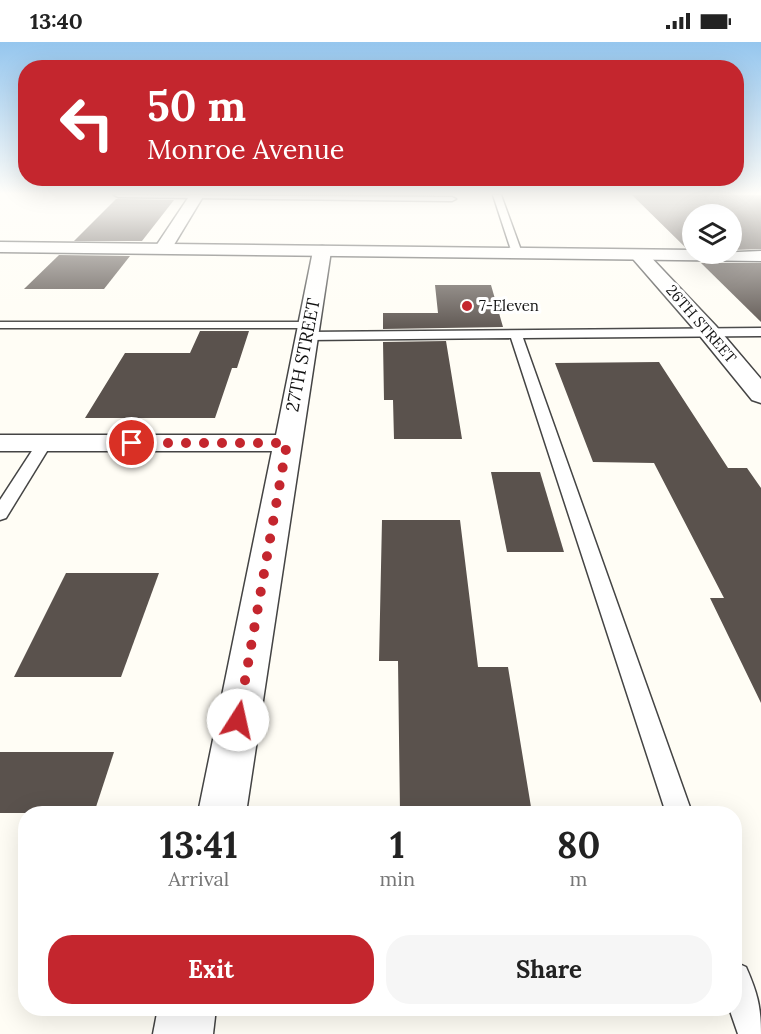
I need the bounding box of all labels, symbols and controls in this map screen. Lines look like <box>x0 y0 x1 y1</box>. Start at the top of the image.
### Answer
text: 13:40 <box>30 7 83 35</box>
text: 50 m <box>147 79 246 133</box>
icon: left <box>48 84 126 162</box>
text: Monroe Avenue <box>147 132 344 166</box>
map controls <box>682 204 742 264</box>
button: layers <box>682 204 742 264</box>
street label: 26TH STREET <box>662 281 741 367</box>
street label: 27TH STREET <box>280 296 325 414</box>
place label: 7-Eleven <box>479 296 539 315</box>
marker: 7-Eleven <box>460 299 474 313</box>
pin <box>106 417 157 468</box>
icon: arrive <box>115 426 148 459</box>
position arrow <box>206 688 270 752</box>
text: 13:41 <box>160 822 238 868</box>
text: 1 <box>390 822 405 868</box>
text: 80 <box>557 822 600 868</box>
text: Arrival <box>168 866 229 891</box>
text: min <box>379 866 415 891</box>
text: m <box>570 866 587 891</box>
button: Exit <box>48 935 374 1004</box>
button: Share <box>386 935 712 1004</box>

